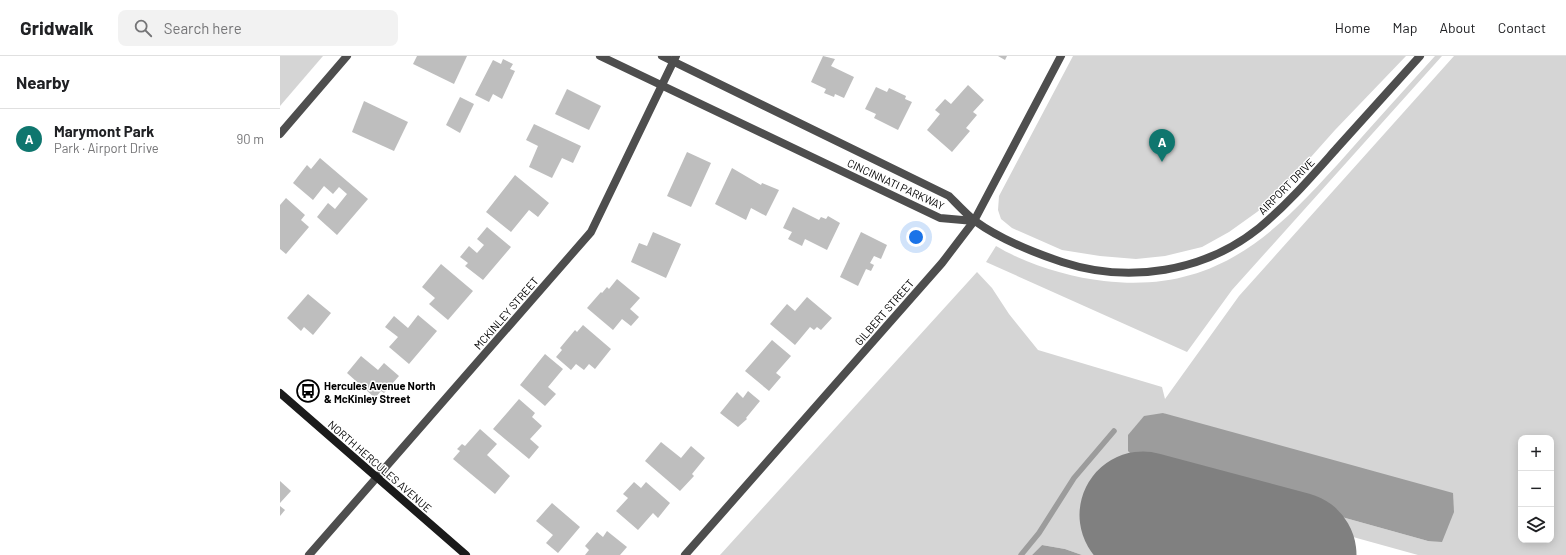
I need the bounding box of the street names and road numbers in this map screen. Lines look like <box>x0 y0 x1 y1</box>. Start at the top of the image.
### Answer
street label: AIRPORT DRIVE <box>1255 155 1317 217</box>
street label: CINCINNATI PARKWAY <box>845 156 947 212</box>
street label: MCKINLEY STREET <box>471 274 541 352</box>
street label: GILBERT STREET <box>852 276 916 348</box>
street label: NORTH HERCULES AVENUE <box>326 417 435 515</box>

